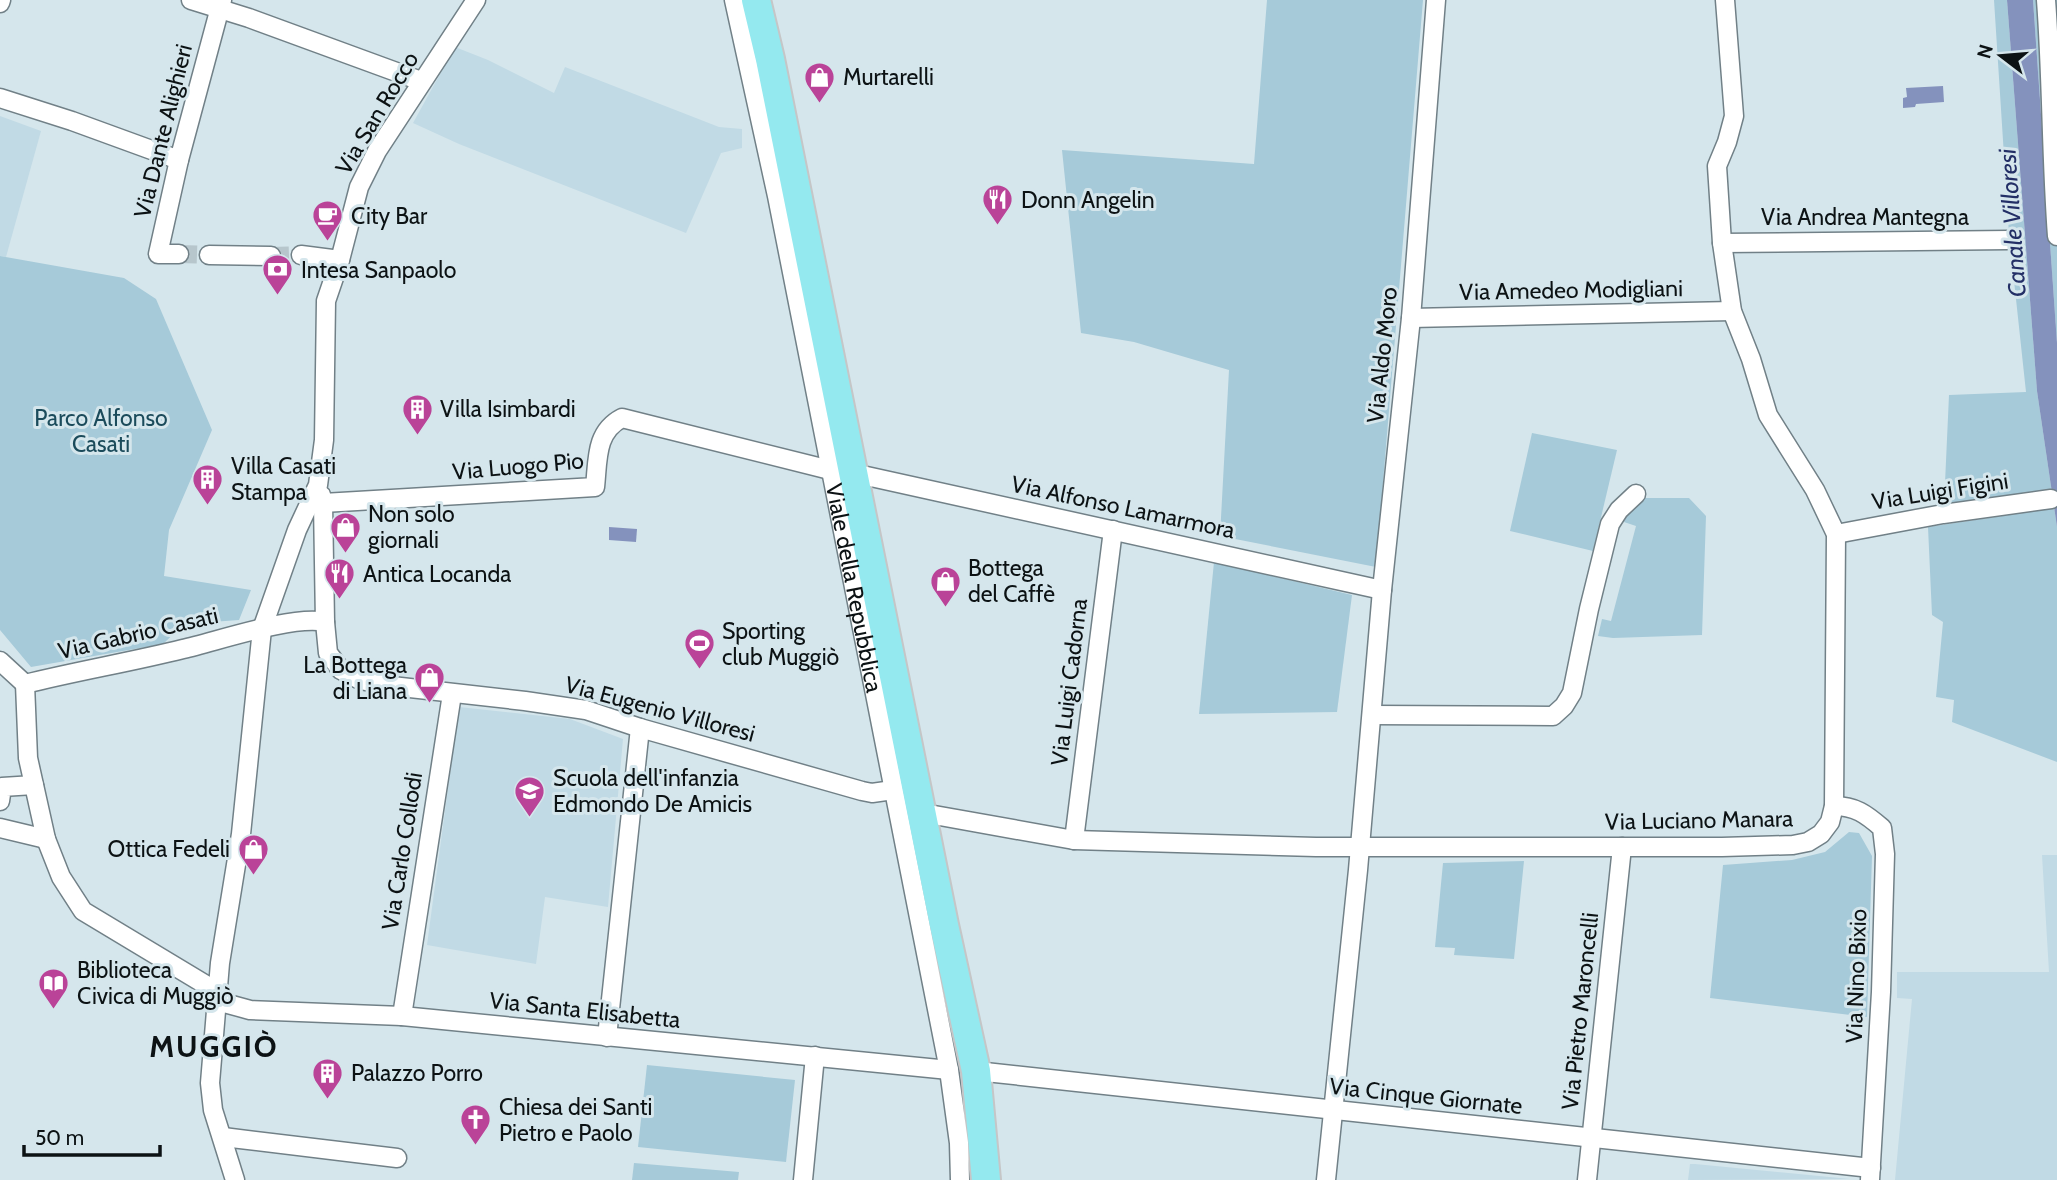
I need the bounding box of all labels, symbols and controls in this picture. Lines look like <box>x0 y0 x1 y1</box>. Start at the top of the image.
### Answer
north arrow <box>1966 21 2036 91</box>
street label: Via Dante Alighieri <box>128 41 198 221</box>
text: N <box>1972 42 1998 61</box>
street label: Via San Rocco <box>329 47 425 179</box>
shop icon: Murtarelli <box>803 60 837 104</box>
place label: Murtarelli <box>843 63 934 91</box>
water label: Canale Villoresi <box>1992 147 2032 298</box>
restaurant icon: Donn Angelin <box>981 183 1015 227</box>
place label: Donn Angelin <box>1021 186 1155 214</box>
cafe icon: City Bar <box>311 199 345 243</box>
place label: City Bar <box>351 202 428 230</box>
street label: Via Andrea Mantegna <box>1761 203 1969 231</box>
bank icon: Intesa Sanpaolo <box>261 253 295 297</box>
place label: Intesa Sanpaolo <box>301 256 456 284</box>
street label: Via Amedeo Modigliani <box>1459 274 1683 306</box>
street label: Via Aldo Moro <box>1361 286 1403 424</box>
building icon: Villa Isimbardi <box>400 392 434 436</box>
place label: Villa Isimbardi <box>440 395 576 423</box>
park label: Parco Alfonso Casati <box>34 404 168 458</box>
street label: Via Luogo Pio <box>451 446 585 486</box>
place label: Villa Casati Stampa <box>231 452 336 506</box>
building icon: Villa Casati Stampa <box>191 462 225 506</box>
street label: Via Luigi Figini <box>1870 466 2010 516</box>
street label: Via Alfonso Lamarmora <box>1009 470 1237 544</box>
street label: Viale della Repubblica <box>820 481 888 695</box>
place label: Non solo giornali <box>368 500 455 554</box>
shop icon: Non solo giornali <box>328 510 362 554</box>
place label: Bottega del Caffè <box>968 554 1055 608</box>
restaurant icon: Antica Locanda <box>323 557 357 601</box>
place label: Antica Locanda <box>363 560 511 588</box>
shop icon: Bottega del Caffè <box>928 564 962 608</box>
street label: Via Luigi Cadorna <box>1045 597 1093 767</box>
street label: Via Gabrio Casati <box>55 601 221 665</box>
place label: Sporting club Muggiò <box>722 617 839 671</box>
sports icon: Sporting club Muggiò <box>682 627 716 671</box>
place label: La Bottega di Liana <box>303 651 407 705</box>
shop icon: La Bottega di Liana <box>413 661 447 705</box>
street label: Via Eugenio Villoresi <box>562 670 758 748</box>
place label: Scuola dell'infanzia Edmondo De Amicis <box>553 764 752 818</box>
street label: Via Carlo Collodi <box>376 770 428 932</box>
school or university icon: Scuola dell'infanzia Edmondo De Amicis <box>513 774 547 818</box>
street label: Via Luciano Manara <box>1605 804 1793 836</box>
shop icon: Ottica Fedeli <box>236 832 270 876</box>
place label: Ottica Fedeli <box>108 835 230 863</box>
street label: Via Nino Bixio <box>1840 908 1872 1044</box>
street label: Via Pietro Maroncelli <box>1556 911 1604 1111</box>
place label: Biblioteca Civica di Muggiò <box>77 956 234 1010</box>
library icon: Biblioteca Civica di Muggiò <box>37 966 71 1010</box>
street label: Via Santa Elisabetta <box>488 986 682 1034</box>
district label: MUGGIÒ <box>149 1028 279 1065</box>
building icon: Palazzo Porro <box>311 1056 345 1100</box>
place label: Palazzo Porro <box>351 1059 483 1087</box>
street label: Via Cinque Giornate <box>1328 1072 1524 1120</box>
place label: Chiesa dei Santi Pietro e Paolo <box>499 1093 652 1147</box>
church icon: Chiesa dei Santi Pietro e Paolo <box>459 1103 493 1147</box>
scale bar <box>24 1114 161 1158</box>
text: 50 m <box>35 1125 84 1150</box>

